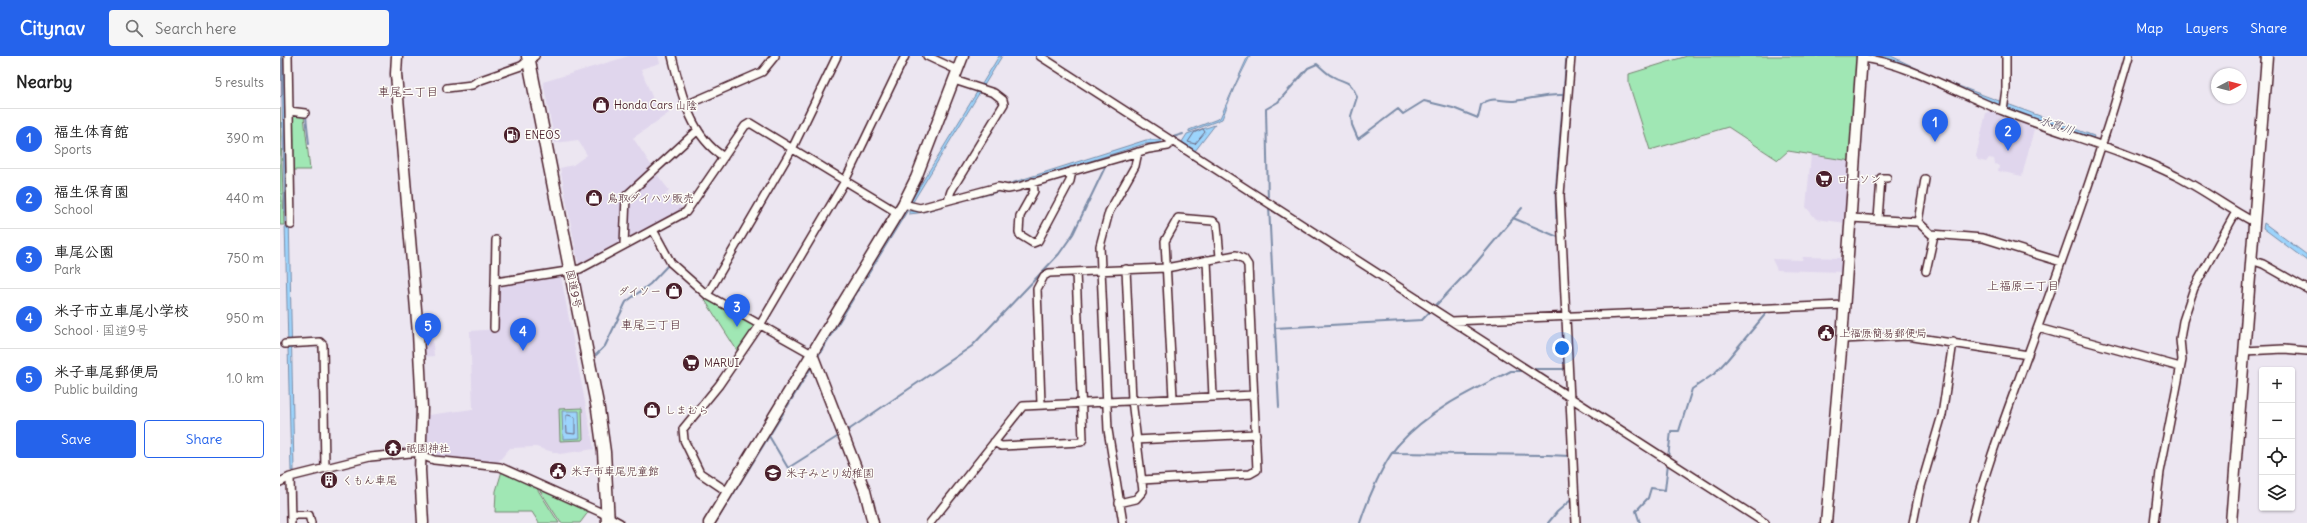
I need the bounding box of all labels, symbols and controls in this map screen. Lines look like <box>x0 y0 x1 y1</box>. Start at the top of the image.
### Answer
search box <box>109 10 389 46</box>
text: Citynav <box>20 16 85 40</box>
icon: search <box>123 17 145 39</box>
text: Search here <box>155 19 236 38</box>
text: Map <box>2136 19 2163 37</box>
text: Layers <box>2185 19 2228 37</box>
text: Share <box>2250 19 2287 37</box>
north arrow <box>2211 68 2247 104</box>
text: Nearby <box>16 71 72 93</box>
text: 5 results <box>215 74 264 91</box>
district label: 車尾二丁目 <box>378 84 438 99</box>
shop icon: Honda Cars 山陰 <box>591 95 611 115</box>
place label: Honda Cars 山陰 <box>614 98 697 112</box>
pin: 1 <box>1922 109 1948 142</box>
water label: 水貫川 <box>2038 112 2076 138</box>
pin: 2 <box>1995 118 2021 151</box>
text: 福生体育館 <box>54 122 129 141</box>
fuel station icon: ENEOS <box>502 125 522 145</box>
place label: ENEOS <box>525 128 560 142</box>
text: 1 <box>26 130 32 147</box>
text: 390 m <box>226 130 264 147</box>
text: Sports <box>54 141 92 158</box>
supermarket icon: ローソン <box>1814 169 1834 189</box>
place label: ローソン <box>1837 172 1881 186</box>
text: 福生保育園 <box>54 182 129 201</box>
shop icon: 鳥取ダイハツ販売 <box>584 188 604 208</box>
text: 2 <box>25 190 33 207</box>
text: 440 m <box>226 190 264 207</box>
place label: 鳥取ダイハツ販売 <box>607 191 694 205</box>
text: School <box>54 201 93 218</box>
text: 車尾公園 <box>54 242 114 261</box>
text: 3 <box>25 250 33 267</box>
text: 750 m <box>227 250 264 267</box>
text: Park <box>54 261 81 278</box>
street label: 国道9号 <box>563 268 585 310</box>
district label: 上福原二丁目 <box>1987 278 2059 293</box>
shop icon: ダイソー <box>664 281 684 301</box>
place label: ダイソー <box>618 284 661 298</box>
pin: 3 <box>724 294 750 327</box>
text: 米子市立車尾小学校 <box>54 301 189 320</box>
text: 4 <box>25 310 33 327</box>
text: 950 m <box>226 310 264 327</box>
pin: 5 <box>415 313 441 346</box>
district label: 車尾三丁目 <box>621 317 681 332</box>
pin: 4 <box>510 318 536 351</box>
text: School · 国道9号 <box>54 322 148 339</box>
public building icon: 上福原簡易郵便局 <box>1816 323 1836 343</box>
place label: 上福原簡易郵便局 <box>1839 326 1927 340</box>
your location <box>1552 338 1572 358</box>
supermarket icon: MARUI <box>681 353 701 373</box>
place label: MARUI <box>704 356 740 370</box>
text: 米子車尾郵便局 <box>54 362 159 381</box>
map controls <box>2259 367 2295 511</box>
button: + <box>2259 367 2295 403</box>
text: 5 <box>25 370 33 387</box>
text: 1.0 km <box>226 370 264 387</box>
text: Public building <box>54 381 138 398</box>
shop icon: しまむら <box>642 400 662 420</box>
place label: しまむら <box>665 403 709 417</box>
button: − <box>2259 403 2295 439</box>
button: Save <box>16 420 136 458</box>
button: Share <box>144 420 264 458</box>
temple icon: 祇園神社 <box>383 438 403 458</box>
button: locate <box>2259 439 2295 475</box>
place label: 祇園神社 <box>406 441 450 455</box>
public building icon: 米子市車尾児童館 <box>548 461 568 481</box>
school or university icon: 米子みどり幼稚園 <box>763 463 783 483</box>
place label: 米子市車尾児童館 <box>571 464 659 478</box>
place label: 米子みどり幼稚園 <box>786 466 874 480</box>
building icon: くもん車尾 <box>319 470 339 490</box>
place label: くもん車尾 <box>342 473 397 487</box>
button: layers <box>2259 475 2295 511</box>

